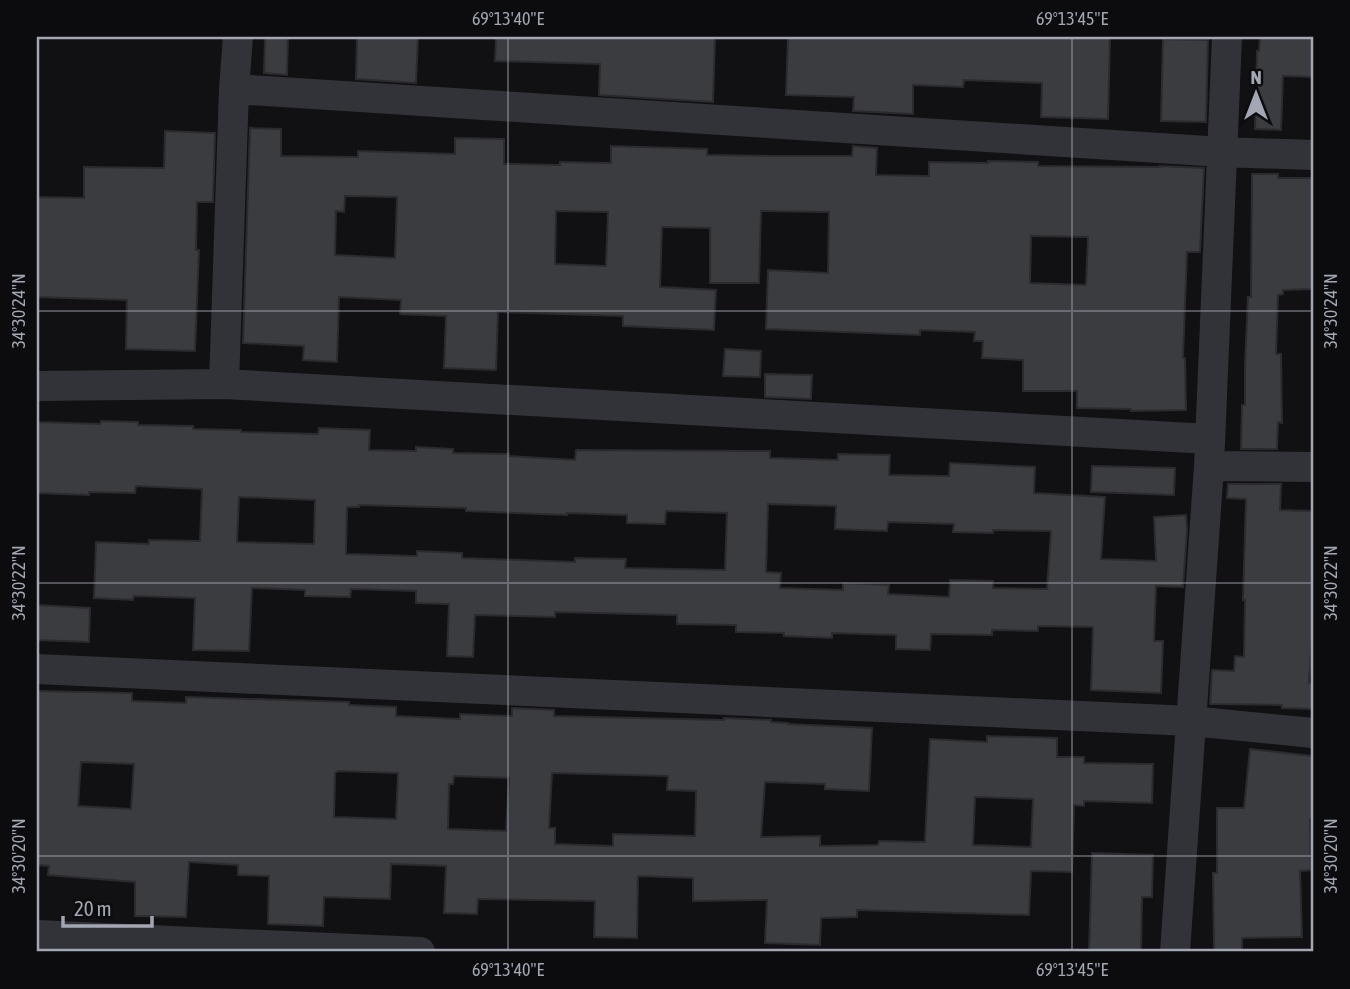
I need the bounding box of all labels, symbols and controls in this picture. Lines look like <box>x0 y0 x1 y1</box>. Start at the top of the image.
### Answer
text: 69°13'40"E <box>472 8 544 29</box>
text: 69°13'45"E <box>1036 8 1108 29</box>
north arrow <box>1220 60 1290 130</box>
text: N <box>1250 66 1262 88</box>
text: 34°30'24"N <box>8 273 29 349</box>
text: 34°30'24"N <box>1320 273 1341 349</box>
text: 34°30'22"N <box>8 545 29 621</box>
text: 34°30'22"N <box>1320 545 1341 621</box>
text: 34°30'20"N <box>8 818 29 894</box>
text: 34°30'20"N <box>1320 818 1341 894</box>
scale bar <box>63 884 152 928</box>
text: 20 m <box>74 896 112 920</box>
text: 69°13'40"E <box>472 959 544 980</box>
text: 69°13'45"E <box>1036 959 1108 980</box>

